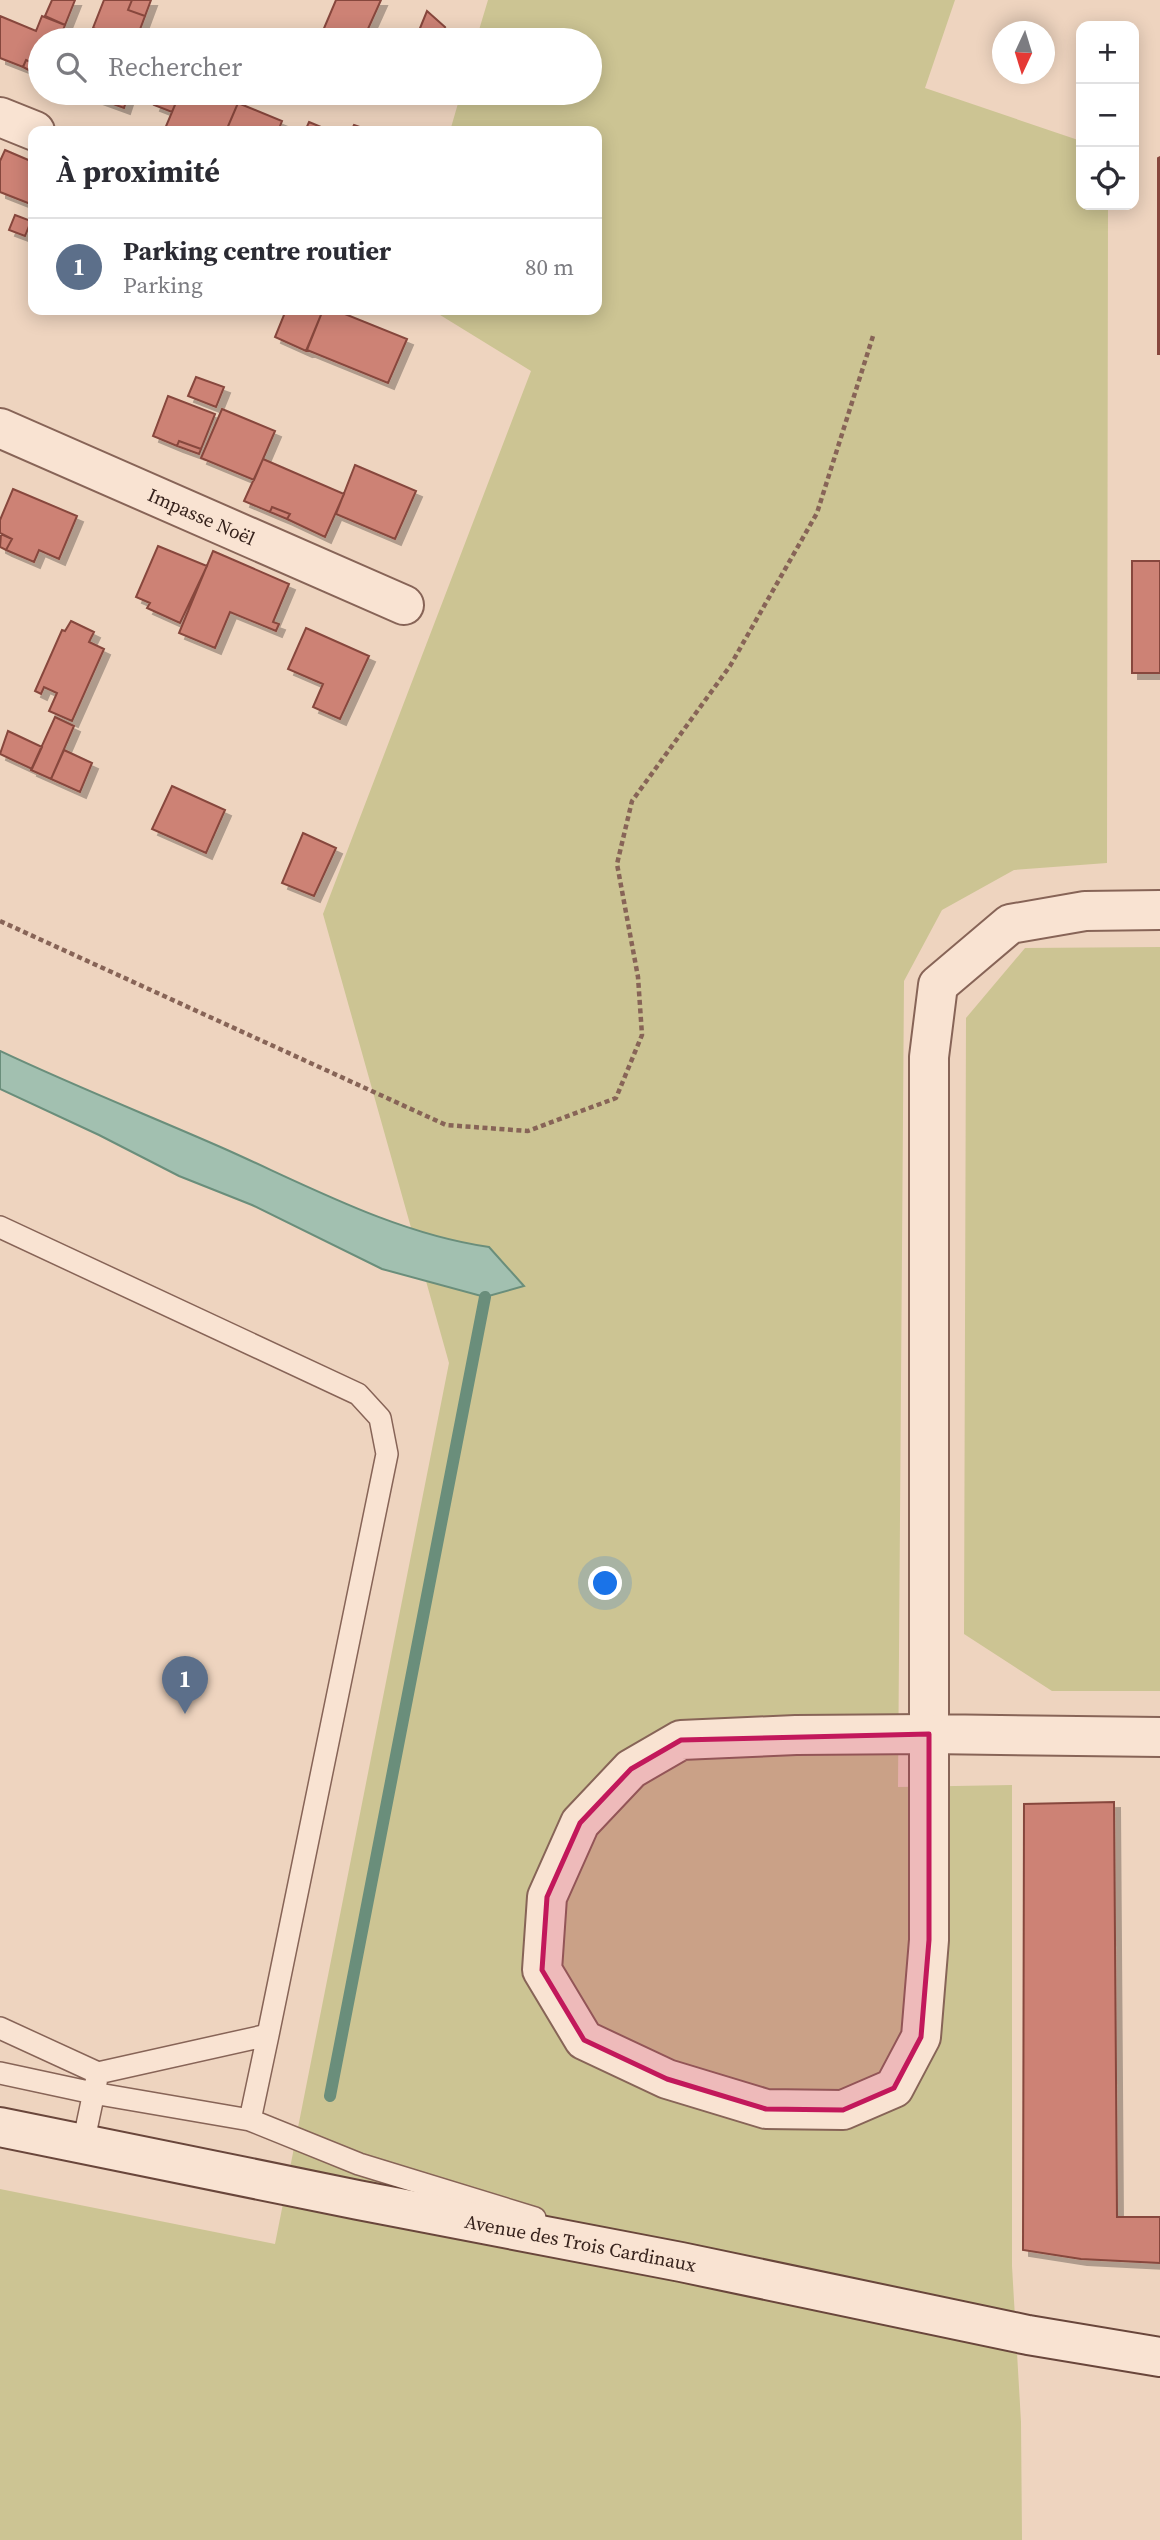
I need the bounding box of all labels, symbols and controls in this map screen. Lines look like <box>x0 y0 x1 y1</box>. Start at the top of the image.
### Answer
north arrow <box>992 21 1055 84</box>
map controls <box>1076 21 1139 210</box>
button: + <box>1076 21 1139 84</box>
search box <box>28 28 602 105</box>
icon: search <box>52 48 90 86</box>
text: Rechercher <box>108 49 242 85</box>
button: − <box>1076 84 1139 147</box>
button: locate <box>1076 147 1139 210</box>
text: À proximité <box>56 151 220 192</box>
text: Parking centre routier <box>123 233 391 269</box>
text: 1 <box>73 251 85 283</box>
text: 80 m <box>525 251 574 283</box>
text: Parking <box>123 269 203 301</box>
street label: Impasse Noël <box>144 481 260 551</box>
your location <box>588 1566 622 1600</box>
pin: 1 <box>162 1656 208 1714</box>
street label: Avenue des Trois Cardinaux <box>463 2208 699 2278</box>

